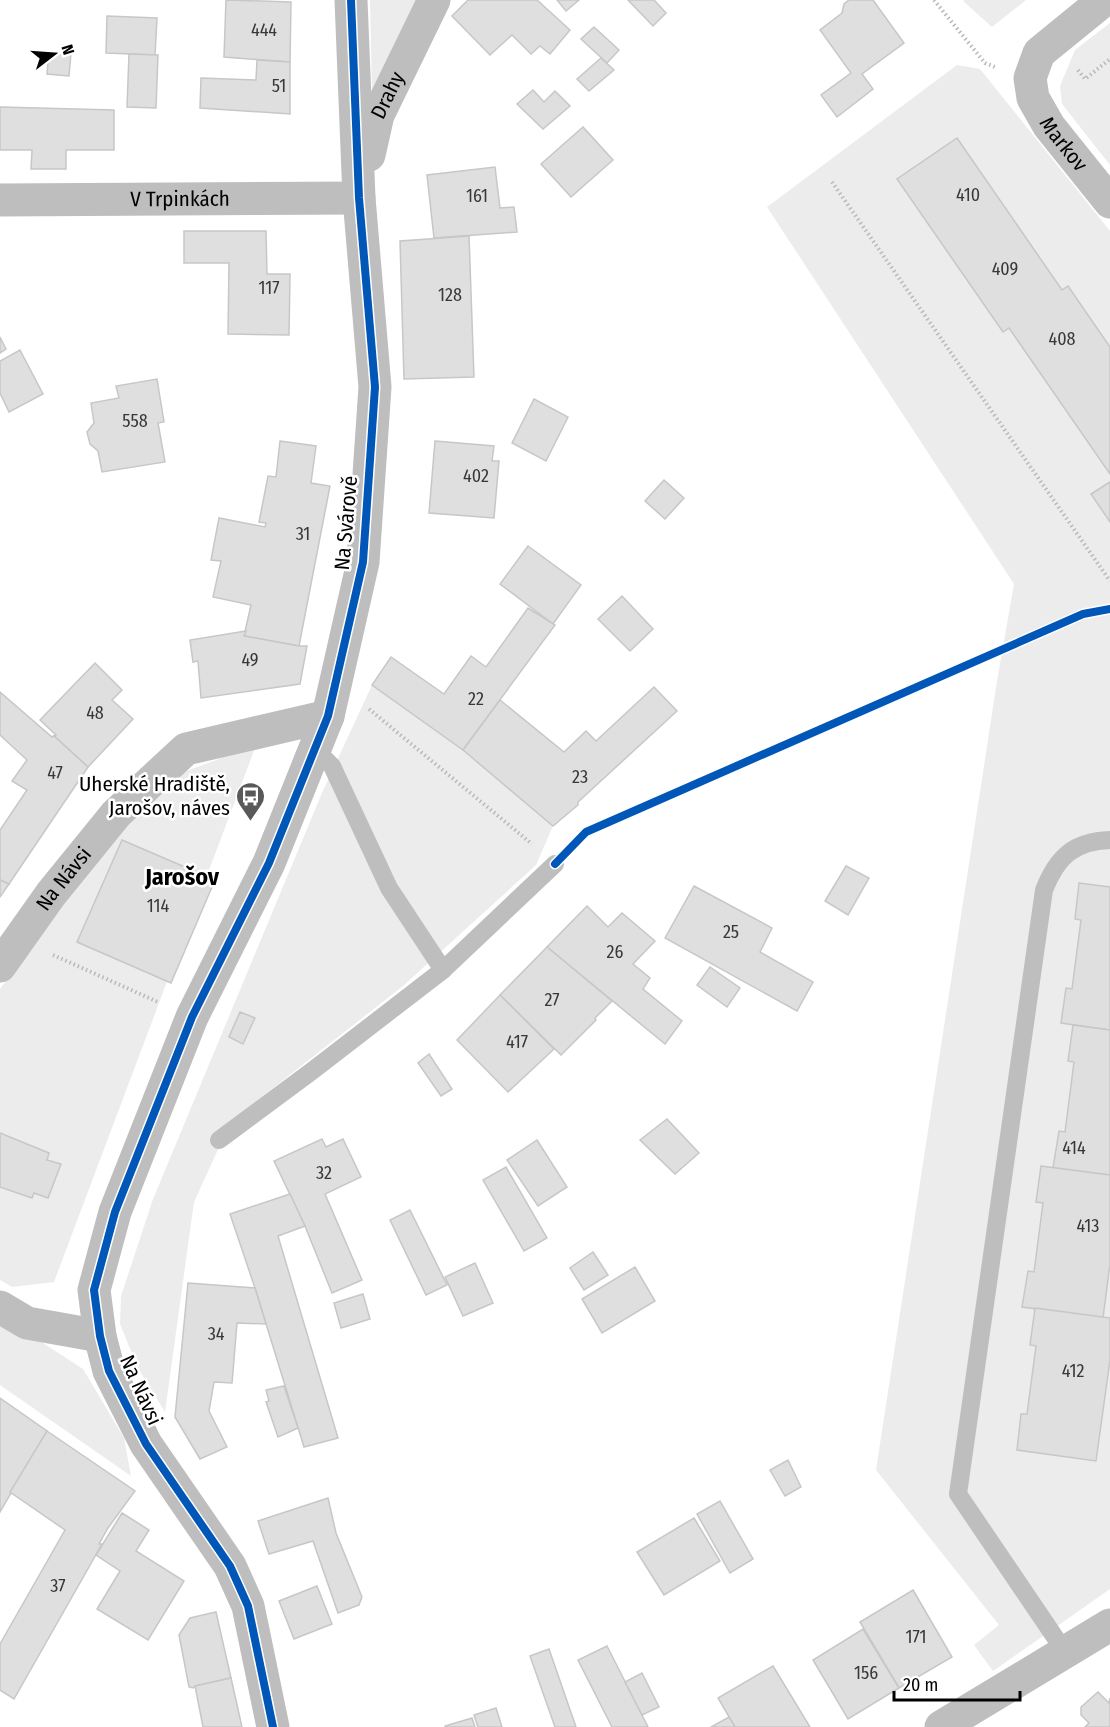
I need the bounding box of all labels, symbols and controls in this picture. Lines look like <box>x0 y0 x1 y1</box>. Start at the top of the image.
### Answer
house number: 444 <box>251 19 277 41</box>
north arrow <box>24 24 84 84</box>
text: N <box>57 42 78 57</box>
street label: Drahy <box>365 67 410 123</box>
house number: 51 <box>272 75 286 97</box>
street label: Markov <box>1034 112 1094 177</box>
house number: 410 <box>956 184 980 206</box>
house number: 161 <box>466 185 488 207</box>
street label: V Trpinkách <box>130 186 230 212</box>
house number: 409 <box>992 258 1018 280</box>
house number: 117 <box>258 277 280 299</box>
house number: 128 <box>438 284 462 306</box>
house number: 408 <box>1048 328 1076 350</box>
house number: 558 <box>122 410 148 432</box>
house number: 402 <box>463 465 489 487</box>
street label: Na Svárově <box>329 475 363 571</box>
house number: 31 <box>296 523 310 545</box>
house number: 49 <box>241 649 259 671</box>
house number: 22 <box>468 688 484 710</box>
house number: 48 <box>86 702 104 724</box>
house number: 47 <box>47 762 63 784</box>
house number: 23 <box>572 766 588 788</box>
place label: Uherské Hradiště, Jarošov, náves <box>79 771 230 821</box>
bus stop icon: Uherské Hradiště, Jarošov, náves <box>235 780 267 822</box>
street label: Na Návsi <box>30 842 97 916</box>
district label: Jarošov <box>144 863 220 891</box>
house number: 114 <box>147 895 170 917</box>
house number: 25 <box>723 921 739 943</box>
house number: 26 <box>607 941 624 963</box>
house number: 27 <box>544 989 560 1011</box>
house number: 417 <box>506 1031 528 1053</box>
house number: 414 <box>1062 1137 1086 1159</box>
house number: 32 <box>316 1162 332 1184</box>
house number: 413 <box>1077 1215 1099 1237</box>
house number: 34 <box>208 1323 225 1345</box>
street label: Na Návsi <box>114 1351 168 1429</box>
house number: 412 <box>1062 1360 1084 1382</box>
house number: 37 <box>50 1575 66 1597</box>
house number: 171 <box>905 1626 927 1648</box>
house number: 156 <box>854 1662 878 1684</box>
scale bar <box>894 1664 1020 1702</box>
text: 20 m <box>903 1674 938 1696</box>

